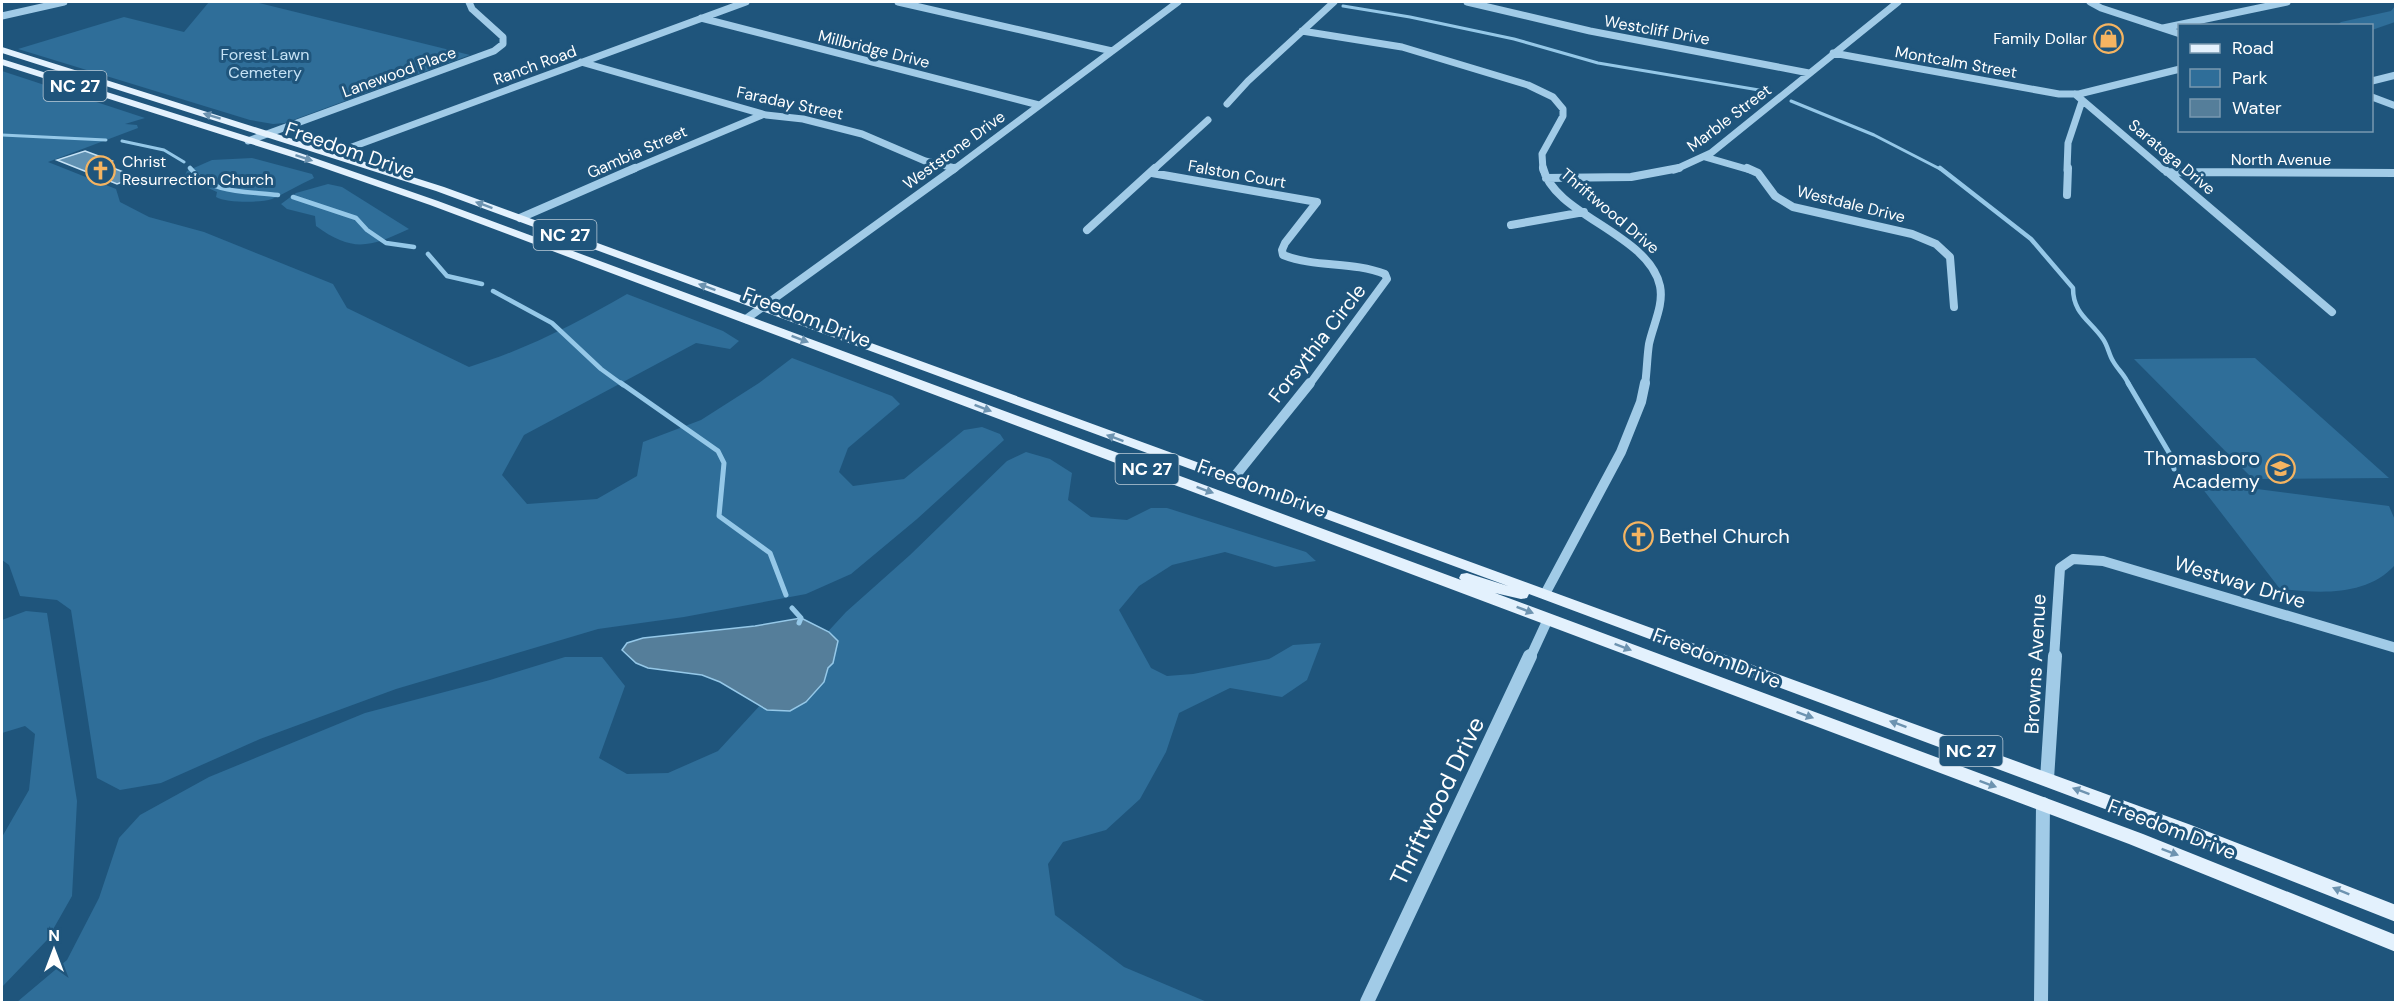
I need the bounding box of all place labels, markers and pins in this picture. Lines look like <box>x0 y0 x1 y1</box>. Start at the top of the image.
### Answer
shop icon: Family Dollar <box>2092 22 2124 54</box>
place label: Family Dollar <box>1993 28 2087 49</box>
place label: Christ Resurrection Church <box>122 151 274 190</box>
church icon: Christ Resurrection Church <box>85 154 117 186</box>
place label: Thomasboro Academy <box>2143 445 2260 494</box>
school or university icon: Thomasboro Academy <box>2265 453 2297 485</box>
church icon: Bethel Church <box>1622 520 1654 552</box>
place label: Bethel Church <box>1659 523 1790 549</box>

